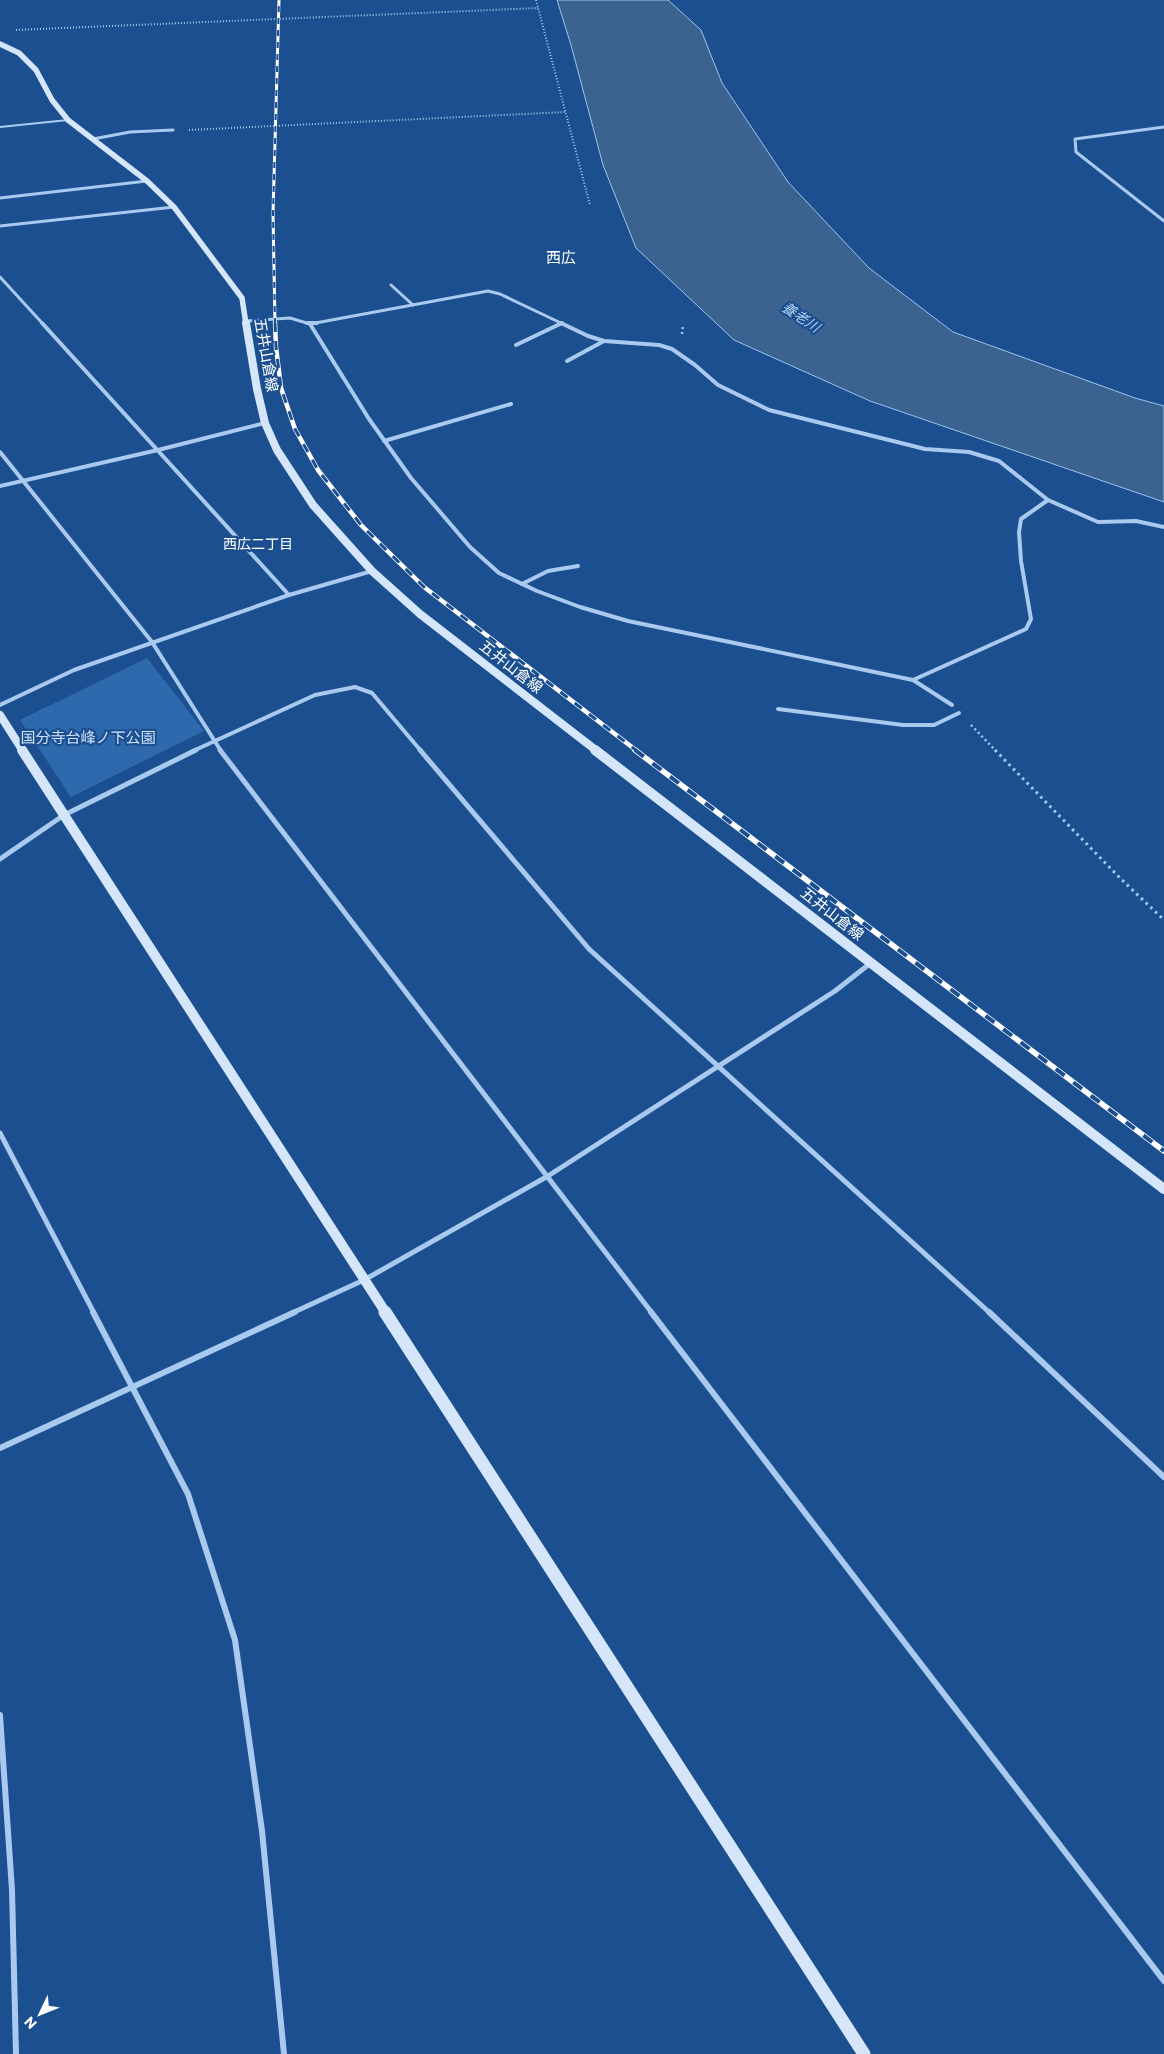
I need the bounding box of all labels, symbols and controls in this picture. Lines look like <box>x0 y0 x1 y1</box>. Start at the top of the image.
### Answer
district label: 西広 <box>546 248 576 266</box>
water label: 養老川 <box>779 298 825 336</box>
street label: 五井山倉線 <box>252 316 282 393</box>
district label: 西広二丁目 <box>223 535 293 552</box>
street label: 五井山倉線 <box>477 636 547 696</box>
park label: 国分寺台峰ノ下公園 <box>20 728 156 746</box>
street label: 五井山倉線 <box>798 883 868 943</box>
north arrow <box>15 1989 65 2039</box>
text: N <box>20 2014 40 2033</box>

